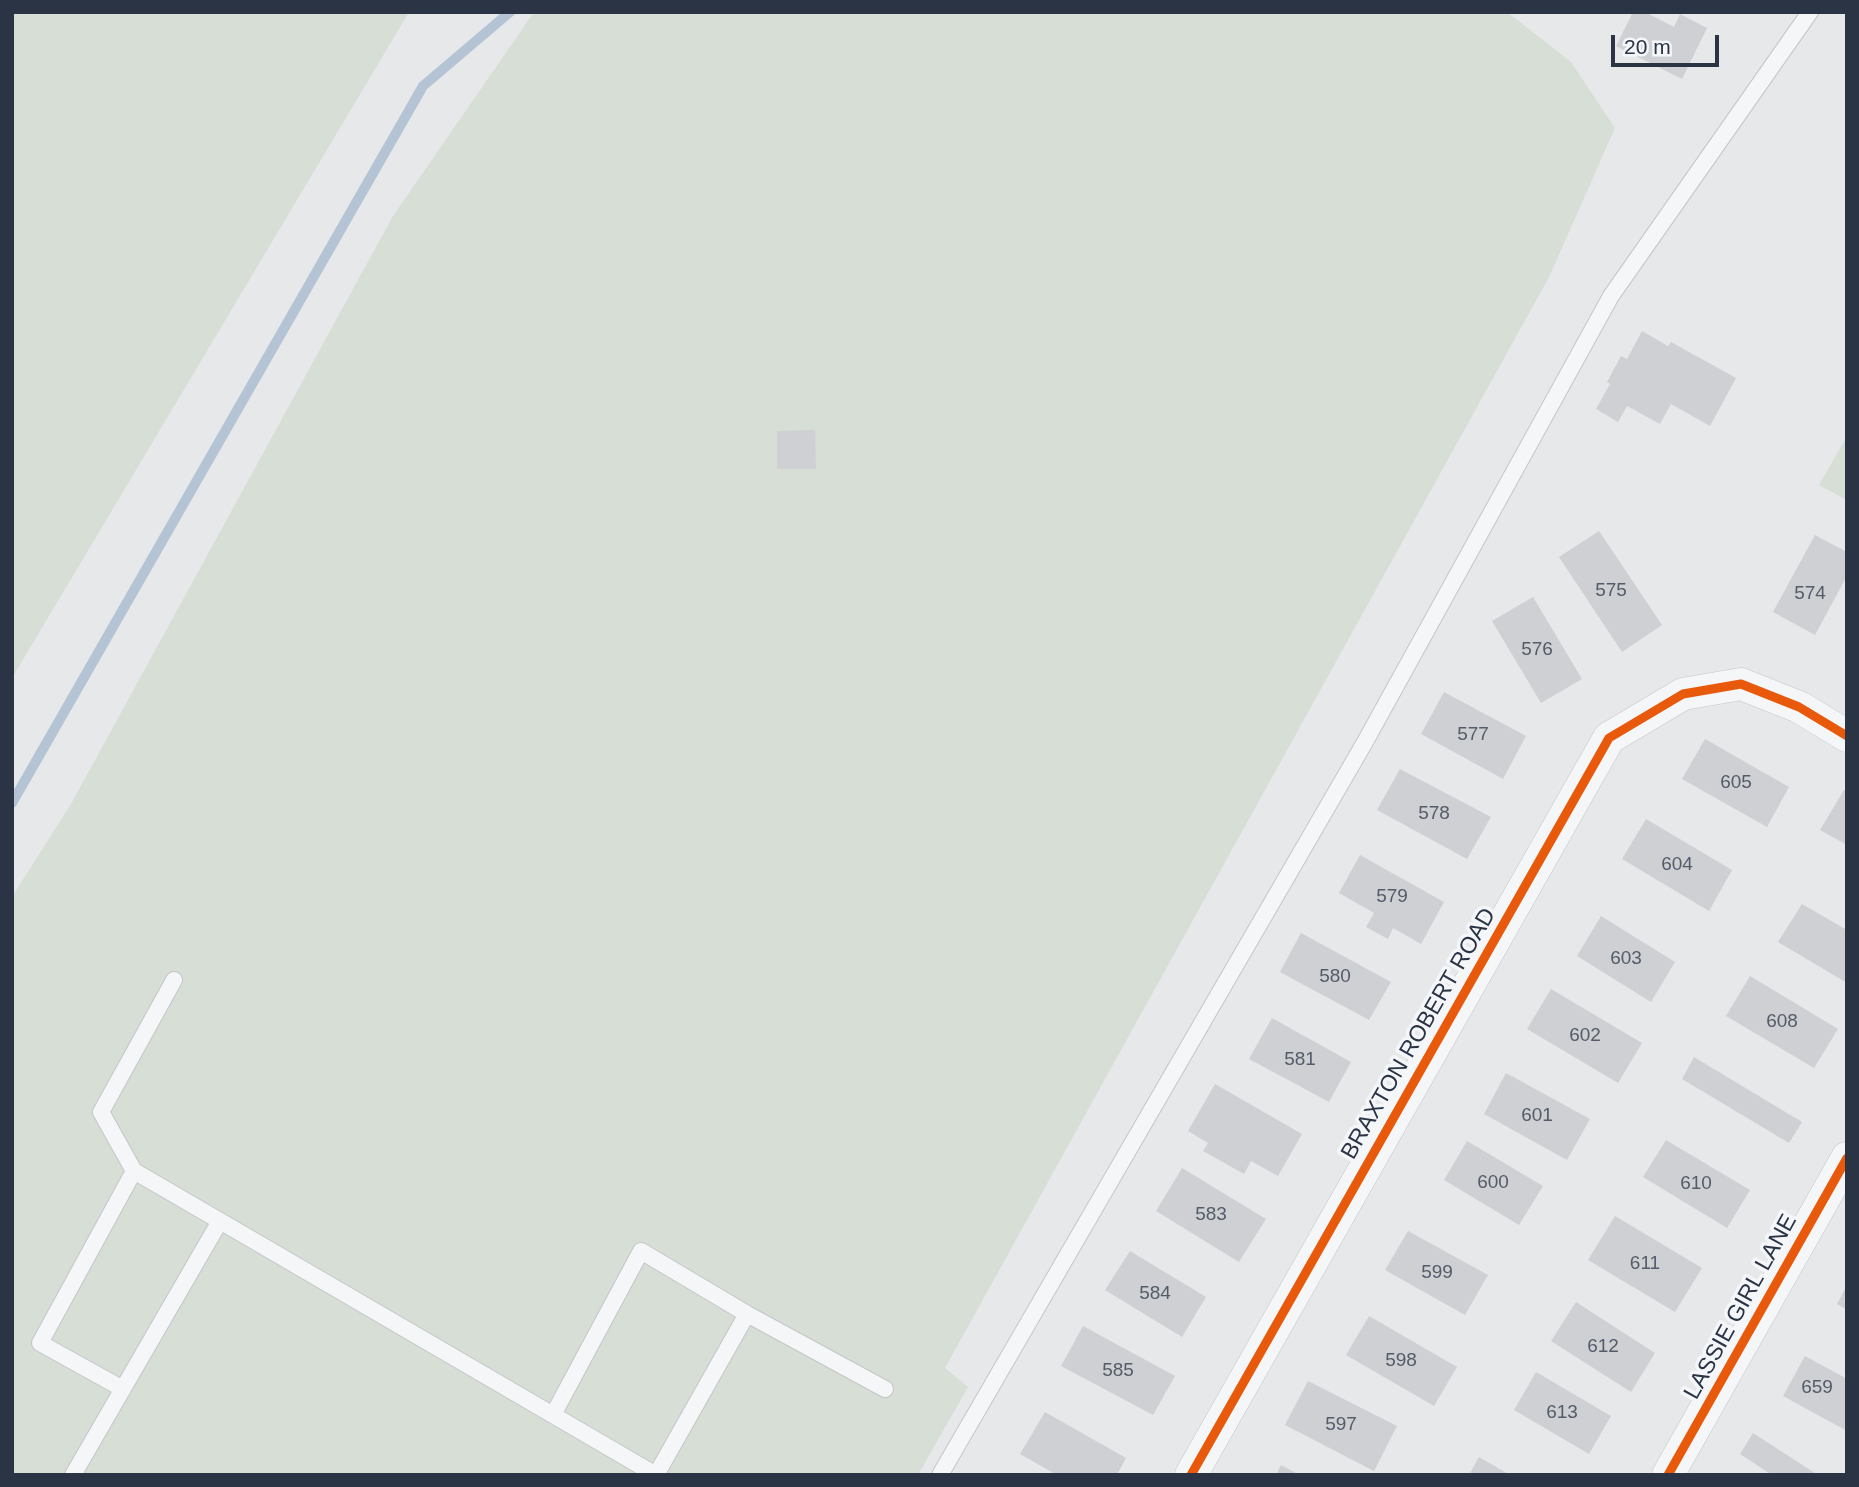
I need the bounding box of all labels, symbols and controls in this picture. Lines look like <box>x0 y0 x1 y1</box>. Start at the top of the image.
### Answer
scale bar <box>1614 21 1722 65</box>
text: 20 m <box>1624 35 1671 58</box>
house number: 575 <box>1595 580 1627 602</box>
house number: 574 <box>1794 583 1826 605</box>
house number: 576 <box>1521 639 1553 661</box>
house number: 577 <box>1457 724 1489 746</box>
house number: 605 <box>1720 772 1752 794</box>
house number: 578 <box>1418 803 1450 825</box>
house number: 604 <box>1661 854 1693 876</box>
house number: 579 <box>1376 886 1408 908</box>
street label: BRAXTON ROBERT ROAD <box>1336 904 1502 1164</box>
house number: 603 <box>1610 948 1642 970</box>
house number: 580 <box>1319 966 1351 988</box>
house number: 608 <box>1766 1011 1798 1033</box>
house number: 602 <box>1569 1025 1601 1047</box>
house number: 581 <box>1284 1049 1316 1071</box>
house number: 601 <box>1521 1105 1553 1127</box>
house number: 600 <box>1477 1172 1509 1194</box>
house number: 610 <box>1680 1173 1712 1195</box>
house number: 583 <box>1195 1204 1227 1226</box>
street label: LASSIE GIRL LANE <box>1679 1210 1803 1404</box>
house number: 611 <box>1630 1253 1660 1275</box>
house number: 599 <box>1421 1262 1453 1284</box>
house number: 584 <box>1139 1283 1171 1305</box>
house number: 612 <box>1587 1336 1619 1358</box>
house number: 598 <box>1385 1350 1417 1372</box>
house number: 585 <box>1102 1360 1134 1382</box>
house number: 659 <box>1801 1377 1833 1399</box>
house number: 613 <box>1546 1402 1578 1424</box>
house number: 597 <box>1325 1414 1357 1436</box>

